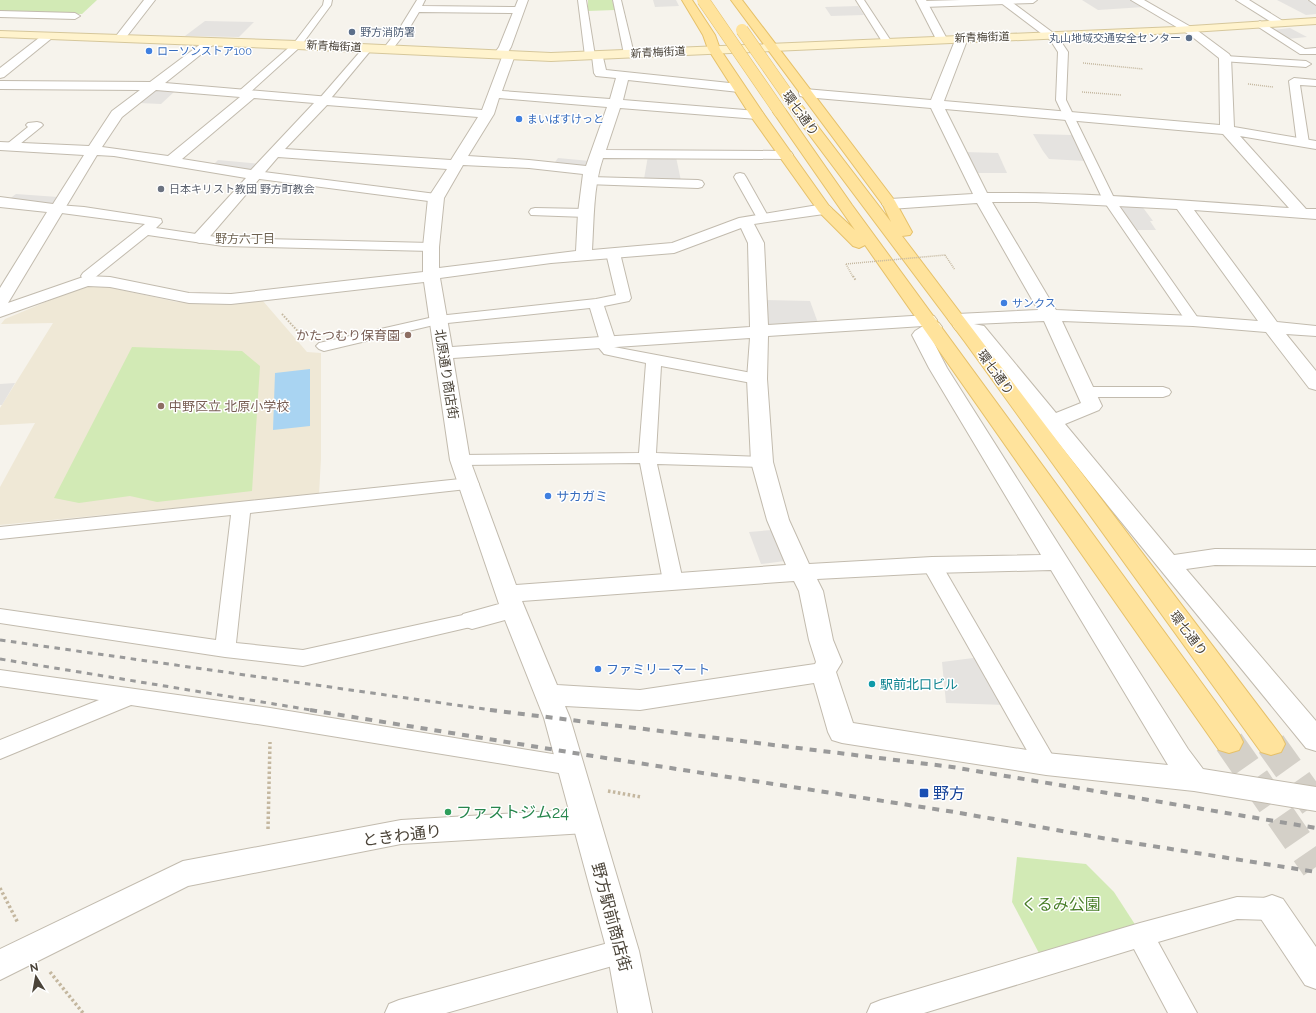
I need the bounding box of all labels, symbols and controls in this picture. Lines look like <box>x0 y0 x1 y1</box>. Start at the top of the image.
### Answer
place label: 野方消防署 <box>360 26 415 39</box>
marker: 野方消防署 <box>347 27 357 37</box>
street label: 新青梅街道 <box>954 30 1010 45</box>
place label: 丸山地域交通安全センター <box>1049 32 1181 45</box>
marker: 丸山地域交通安全センター <box>1184 33 1194 43</box>
street label: 新青梅街道 <box>306 39 362 54</box>
place label: ローソンストア100 <box>157 45 252 58</box>
street label: 新青梅街道 <box>630 45 686 60</box>
marker: ローソンストア100 <box>144 46 154 56</box>
street label: 環七通り <box>779 88 822 139</box>
place label: まいばすけっと <box>527 113 604 126</box>
marker: まいばすけっと <box>514 114 524 124</box>
place label: 日本キリスト教団 野方町教会 <box>169 183 315 196</box>
marker: 日本キリスト教団 野方町教会 <box>156 184 166 194</box>
district label: 野方六丁目 <box>215 232 275 246</box>
place label: サンクス <box>1012 297 1056 310</box>
marker: サンクス <box>999 298 1009 308</box>
place label: かたつむり保育園 <box>296 328 400 343</box>
street label: 北原通り商店街 <box>432 328 461 420</box>
marker: かたつむり保育園 <box>403 330 413 340</box>
street label: 環七通り <box>974 347 1017 398</box>
place label: 中野区立 北原小学校 <box>169 399 289 414</box>
marker: 中野区立 北原小学校 <box>156 401 166 411</box>
place label: サカガミ <box>556 489 608 504</box>
marker: サカガミ <box>543 491 553 501</box>
street label: 環七通り <box>1167 608 1210 659</box>
place label: ファミリーマート <box>606 662 710 677</box>
marker: ファミリーマート <box>593 664 603 674</box>
place label: 駅前北口ビル <box>880 677 958 692</box>
marker: 駅前北口ビル <box>867 679 877 689</box>
place label: 野方 <box>933 784 965 803</box>
marker: 野方 <box>918 787 930 799</box>
place label: ファストジム24 <box>456 803 569 822</box>
marker: ファストジム24 <box>443 807 453 817</box>
street label: ときわ通り <box>361 821 443 850</box>
street label: 野方駅前商店街 <box>588 861 635 974</box>
park label: くるみ公園 <box>1021 895 1101 914</box>
north arrow <box>16 957 56 997</box>
text: N <box>29 960 40 975</box>

